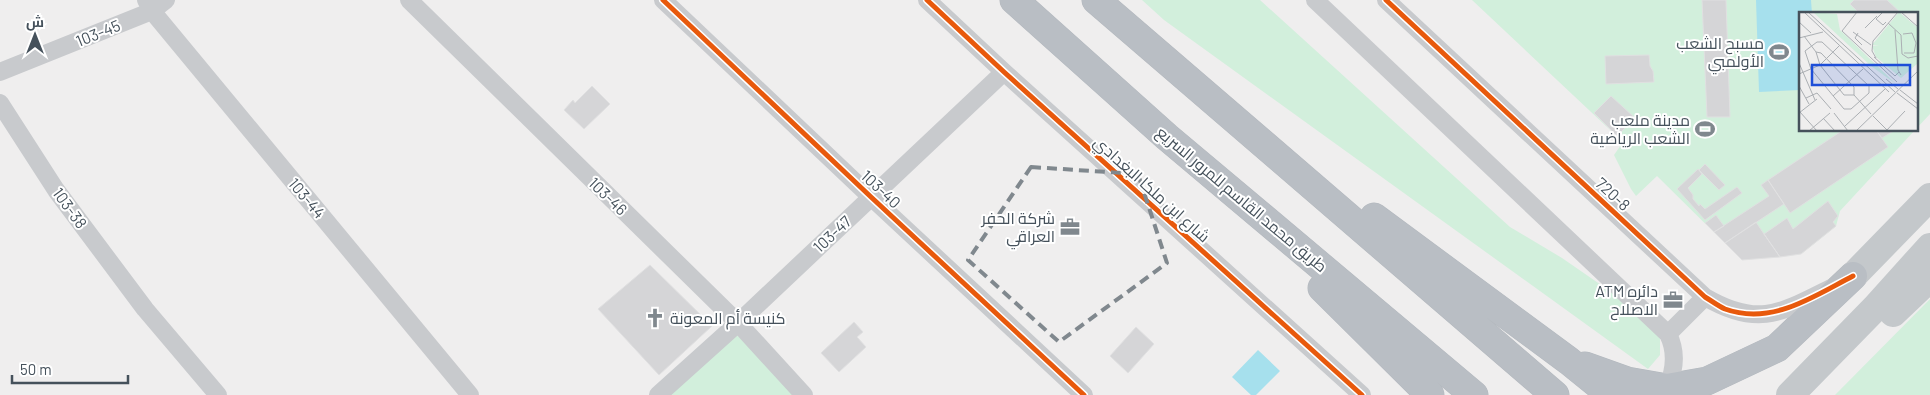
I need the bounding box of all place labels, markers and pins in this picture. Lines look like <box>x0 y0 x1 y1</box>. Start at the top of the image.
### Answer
place label: مسبح الشعب الأولمبي <box>1676 33 1764 75</box>
sports icon: مسبح الشعب الأولمبي <box>1768 41 1790 63</box>
place label: مدينة ملعب الشعب الرياضية <box>1590 110 1690 148</box>
sports icon: مدينة ملعب الشعب الرياضية <box>1694 118 1716 140</box>
place label: شركة الحفر العراقي <box>980 208 1055 250</box>
office icon: شركة الحفر العراقي <box>1059 216 1081 238</box>
place label: ATM دائره الاصلاح <box>1595 281 1658 321</box>
office icon: ATM دائره الاصلاح <box>1662 289 1684 311</box>
church icon: كنيسة أم المعونة <box>644 307 666 329</box>
place label: كنيسة أم المعونة <box>670 308 786 330</box>

